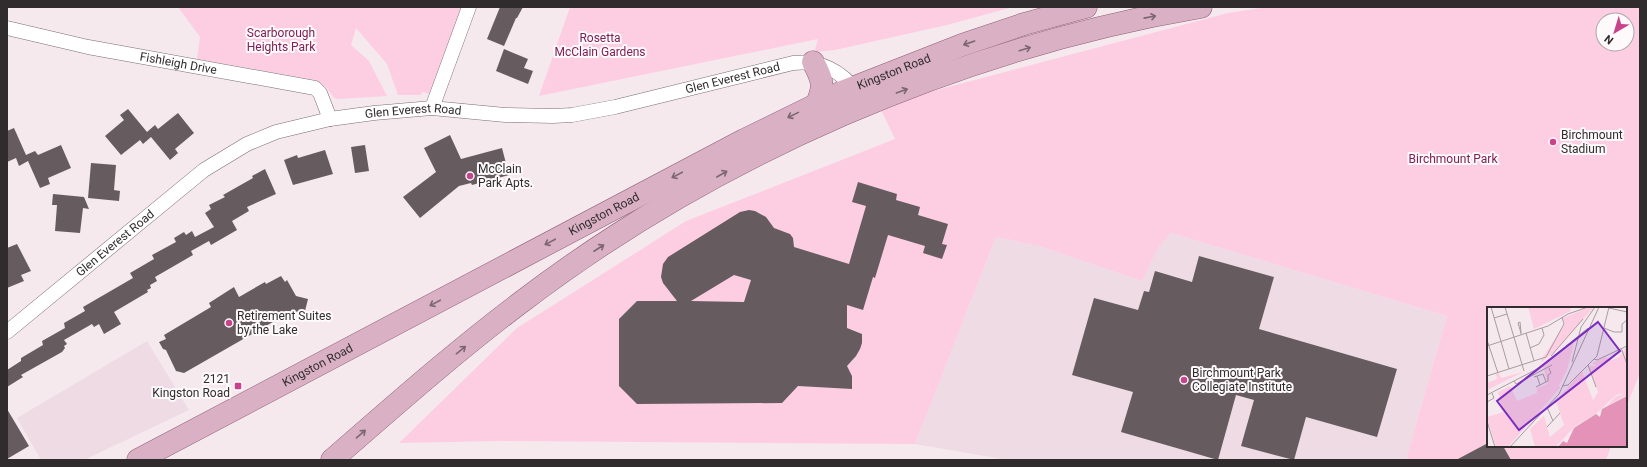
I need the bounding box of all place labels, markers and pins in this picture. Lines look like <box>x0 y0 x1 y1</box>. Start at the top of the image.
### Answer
place label: Birchmount Stadium <box>1561 128 1623 156</box>
marker: Birchmount Stadium <box>1548 137 1558 147</box>
place label: McClain Park Apts. <box>478 162 533 190</box>
marker: McClain Park Apts. <box>465 171 475 181</box>
place label: Retirement Suites by the Lake <box>237 309 331 337</box>
marker: Retirement Suites by the Lake <box>224 318 234 328</box>
place label: Birchmount Park Collegiate Institute <box>1192 366 1292 394</box>
place label: 2121 Kingston Road <box>152 372 230 400</box>
marker: Birchmount Park Collegiate Institute <box>1179 375 1189 385</box>
marker: 2121 Kingston Road <box>233 381 243 391</box>

